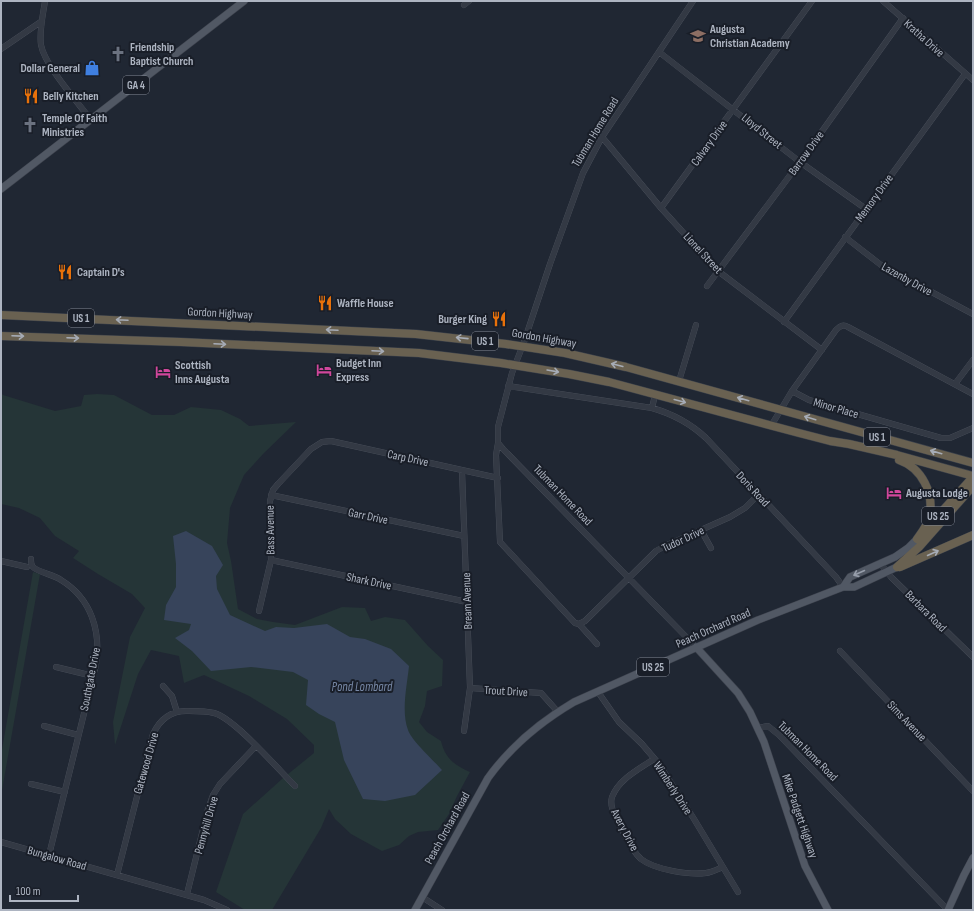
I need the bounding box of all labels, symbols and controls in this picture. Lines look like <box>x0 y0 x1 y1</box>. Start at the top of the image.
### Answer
street label: Kratha Drive <box>900 16 947 61</box>
place label: Augusta Christian Academy <box>709 22 790 51</box>
school or university icon: Augusta Christian Academy <box>689 27 707 45</box>
place label: Friendship Baptist Church <box>130 40 193 69</box>
church icon: Friendship Baptist Church <box>109 45 127 63</box>
shop icon: Dollar General <box>83 59 101 77</box>
place label: Dollar General <box>20 61 80 76</box>
road number: GA 4 <box>123 76 149 94</box>
restaurant icon: Belly Kitchen <box>22 87 40 105</box>
place label: Belly Kitchen <box>43 89 99 104</box>
street label: Tubman Home Road <box>569 95 622 170</box>
street label: Lloyd Street <box>738 110 785 153</box>
place label: Temple Of Faith Ministries <box>42 111 107 140</box>
church icon: Temple Of Faith Ministries <box>21 116 39 134</box>
street label: Calvary Drive <box>688 117 731 169</box>
street label: Barrow Drive <box>785 128 828 178</box>
street label: Memory Drive <box>852 171 897 225</box>
street label: Lionel Street <box>680 230 726 277</box>
street label: Lazenby Drive <box>879 259 935 300</box>
restaurant icon: Captain D's <box>56 263 74 281</box>
place label: Captain D's <box>77 265 125 280</box>
restaurant icon: Waffle House <box>316 294 334 312</box>
place label: Waffle House <box>337 296 394 311</box>
street label: Gordon Highway <box>187 304 253 323</box>
road number: US 1 <box>68 309 94 327</box>
restaurant icon: Burger King <box>490 310 508 328</box>
place label: Burger King <box>438 312 487 327</box>
one-way arrow <box>116 317 129 324</box>
street label: Gordon Highway <box>510 325 578 352</box>
one-way arrow <box>326 326 339 334</box>
road number: US 1 <box>472 332 498 350</box>
one-way arrow <box>11 333 24 340</box>
one-way arrow <box>66 335 79 342</box>
one-way arrow <box>456 335 469 342</box>
one-way arrow <box>213 340 226 347</box>
one-way arrow <box>371 348 384 355</box>
place label: Budget Inn Express <box>336 356 381 385</box>
place label: Scottish Inns Augusta <box>175 358 230 387</box>
one-way arrow <box>611 360 624 368</box>
hotel icon: Budget Inn Express <box>315 361 333 379</box>
hotel icon: Scottish Inns Augusta <box>154 363 172 381</box>
one-way arrow <box>546 367 559 375</box>
one-way arrow <box>737 394 750 402</box>
street label: Minor Place <box>812 395 860 422</box>
one-way arrow <box>673 398 686 405</box>
one-way arrow <box>804 414 817 421</box>
road number: US 1 <box>864 428 890 446</box>
street label: Carp Drive <box>386 447 430 470</box>
one-way arrow <box>929 448 942 455</box>
street label: Tubman Home Road <box>530 462 595 529</box>
street label: Doris Road <box>733 469 773 510</box>
hotel icon: Augusta Lodge <box>885 484 903 502</box>
place label: Augusta Lodge <box>905 486 968 501</box>
street label: Bass Avenue <box>263 505 278 555</box>
street label: Garr Drive <box>347 505 389 528</box>
road number: US 25 <box>922 507 954 525</box>
street label: Tudor Drive <box>660 523 707 556</box>
one-way arrow <box>927 549 939 556</box>
street label: Shark Drive <box>345 569 393 594</box>
one-way arrow <box>854 570 866 577</box>
street label: Bream Avenue <box>459 572 476 630</box>
street label: Barbara Road <box>902 587 950 635</box>
street label: Peach Orchard Road <box>674 605 753 652</box>
street label: Southgate Drive <box>77 646 104 712</box>
road number: US 25 <box>637 658 669 676</box>
water label: Pond Lombard <box>332 679 393 695</box>
street label: Trout Drive <box>484 683 528 700</box>
street label: Sims Avenue <box>884 698 930 745</box>
street label: Tubman Home Road <box>774 718 841 785</box>
street label: Gatewood Drive <box>131 730 162 796</box>
street label: Wimberly Drive <box>650 759 695 818</box>
street label: Mike Padgett Highway <box>778 772 821 860</box>
street label: Peach Orchard Road <box>421 790 473 867</box>
street label: Pennyhill Drive <box>191 794 222 856</box>
street label: Avery Drive <box>607 806 642 854</box>
street label: Bungalow Road <box>26 843 88 874</box>
scale bar <box>10 877 78 903</box>
text: 100 m <box>16 884 41 899</box>

